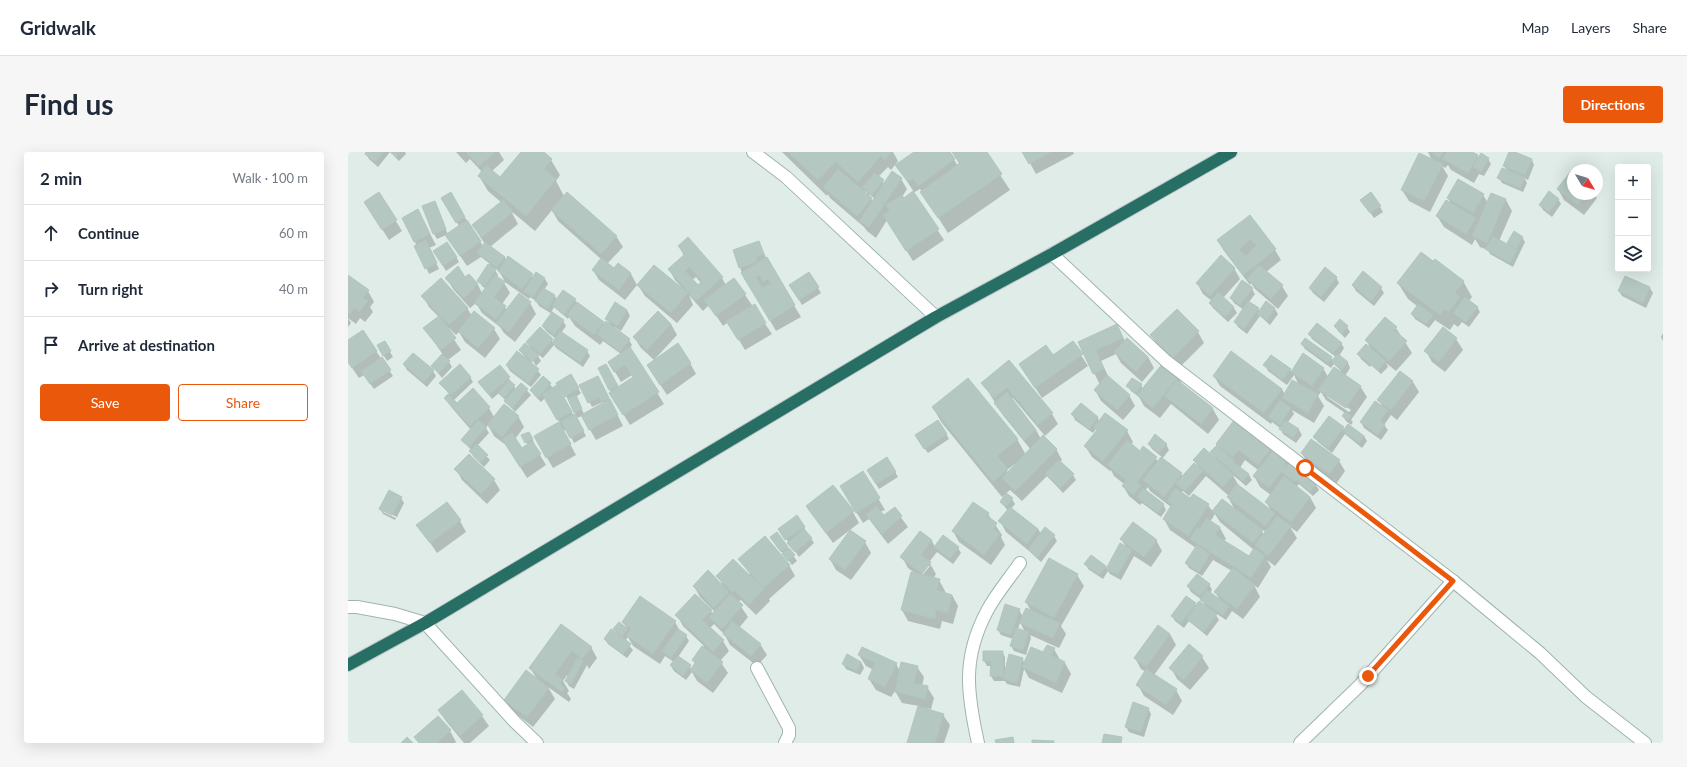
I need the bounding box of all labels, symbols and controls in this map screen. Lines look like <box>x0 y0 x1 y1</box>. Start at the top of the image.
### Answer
text: Gridwalk <box>20 16 96 39</box>
text: Map <box>1521 19 1549 36</box>
text: Layers <box>1571 19 1611 36</box>
text: Share <box>1633 19 1667 36</box>
button: Directions <box>1563 86 1663 123</box>
text: Find us <box>24 87 114 121</box>
north arrow <box>1567 164 1603 200</box>
map controls <box>1615 164 1651 272</box>
button: + <box>1615 164 1651 200</box>
text: 2 min <box>40 168 82 189</box>
text: Walk · 100 m <box>232 170 308 186</box>
button: − <box>1615 200 1651 236</box>
icon: ahead <box>40 222 62 244</box>
text: Continue <box>78 224 139 242</box>
text: 60 m <box>279 225 308 241</box>
button: layers <box>1615 236 1651 272</box>
icon: right <box>40 278 62 300</box>
text: Turn right <box>78 280 143 298</box>
text: 40 m <box>279 281 308 297</box>
icon: arrive <box>40 334 62 356</box>
text: Arrive at destination <box>78 336 215 354</box>
button: Save <box>40 384 170 421</box>
button: Share <box>178 384 308 421</box>
route start <box>1296 459 1314 477</box>
route end <box>1359 667 1377 685</box>

